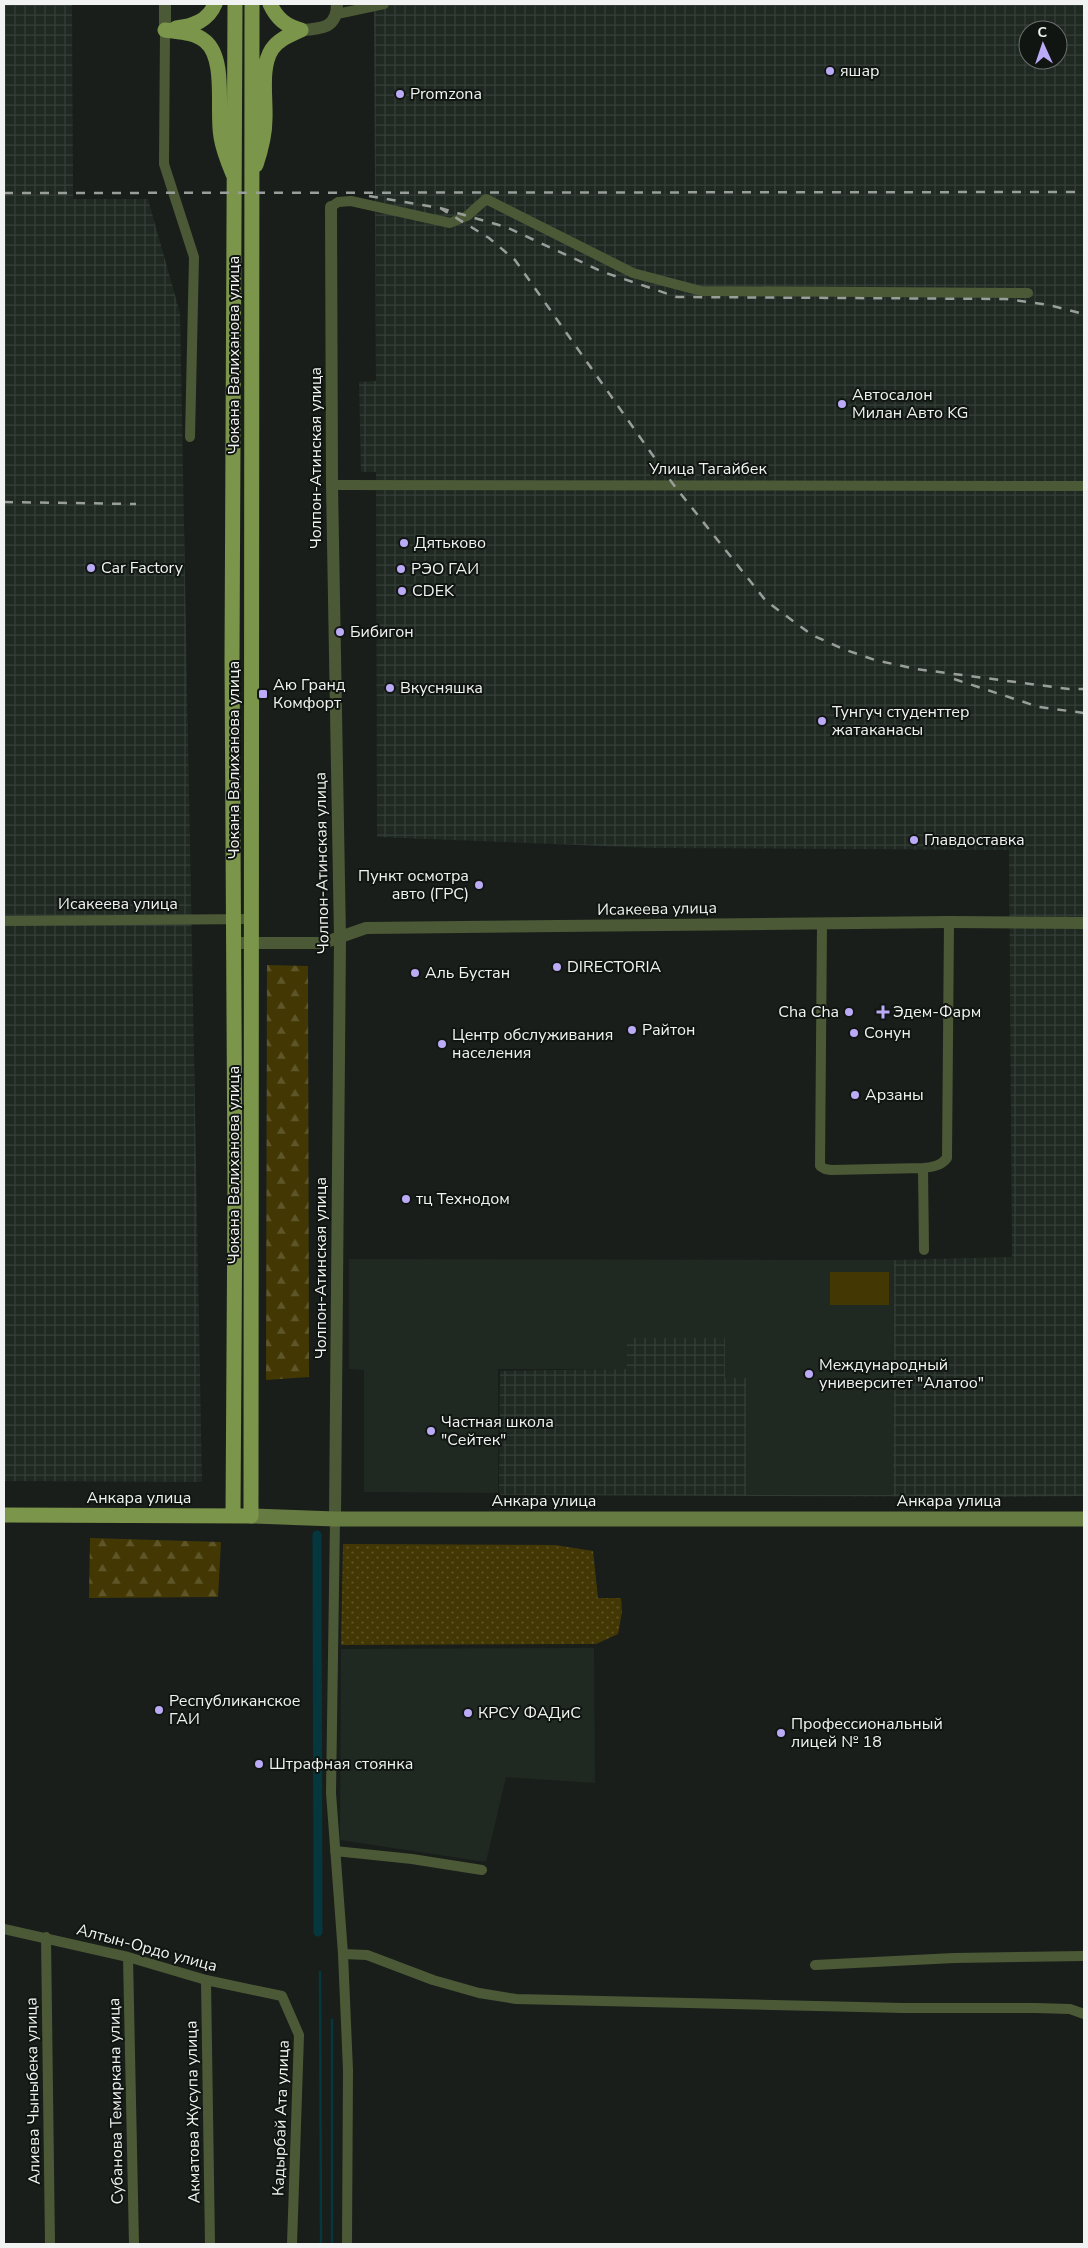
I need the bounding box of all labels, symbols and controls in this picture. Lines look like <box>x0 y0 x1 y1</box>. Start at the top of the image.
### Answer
north arrow <box>1018 20 1068 70</box>
text: С <box>1037 23 1048 42</box>
place label: яшар <box>840 60 880 82</box>
marker: яшар <box>824 65 836 77</box>
place label: Promzona <box>410 83 482 105</box>
marker: Promzona <box>394 88 406 100</box>
street label: Чокана Валиханова улица <box>223 256 245 454</box>
street label: Чолпон-Атинская улица <box>305 367 327 549</box>
place label: Автосалон Милан Авто KG <box>852 384 968 424</box>
marker: Автосалон Милан Авто KG <box>836 398 848 410</box>
street label: Улица Тагайбек <box>648 458 768 480</box>
place label: Дятьково <box>414 532 486 554</box>
marker: Дятьково <box>398 537 410 549</box>
place label: Car Factory <box>101 557 184 579</box>
place label: РЭО ГАИ <box>411 558 479 580</box>
marker: Car Factory <box>85 562 97 574</box>
marker: РЭО ГАИ <box>395 563 407 575</box>
place label: CDEK <box>412 580 455 602</box>
marker: CDEK <box>396 585 408 597</box>
place label: Бибигон <box>350 621 414 643</box>
marker: Бибигон <box>334 626 346 638</box>
street label: Чокана Валиханова улица <box>223 661 245 859</box>
place label: Аю Гранд Комфорт <box>273 674 346 714</box>
place label: Вкусняшка <box>400 677 483 699</box>
marker: Вкусняшка <box>384 682 396 694</box>
marker: Аю Гранд Комфорт <box>257 688 269 700</box>
place label: Тунгуч студенттер жатаканасы <box>832 701 970 741</box>
marker: Тунгуч студенттер жатаканасы <box>816 715 828 727</box>
street label: Чолпон-Атинская улица <box>309 772 335 954</box>
place label: Главдоставка <box>924 829 1025 851</box>
marker: Главдоставка <box>908 834 920 846</box>
place label: Пункт осмотра авто (ГРС) <box>358 865 469 905</box>
marker: Пункт осмотра авто (ГРС) <box>473 879 485 891</box>
street label: Исакеева улица <box>58 893 178 915</box>
street label: Исакеева улица <box>597 897 717 921</box>
place label: DIRECTORIA <box>567 956 662 978</box>
marker: DIRECTORIA <box>551 961 563 973</box>
place label: Аль Бустан <box>425 962 510 984</box>
marker: Аль Бустан <box>409 967 421 979</box>
place label: Cha Cha <box>778 1001 839 1023</box>
place label: Эдем-Фарм <box>893 1001 981 1023</box>
marker: Cha Cha <box>843 1006 855 1018</box>
marker: Эдем-Фарм <box>877 1006 889 1018</box>
place label: Райтон <box>642 1019 695 1041</box>
place label: Сонун <box>864 1022 911 1044</box>
place label: Центр обслуживания населения <box>452 1024 613 1064</box>
marker: Райтон <box>626 1024 638 1036</box>
marker: Сонун <box>848 1027 860 1039</box>
marker: Центр обслуживания населения <box>436 1038 448 1050</box>
street label: Чокана Валиханова улица <box>223 1066 245 1264</box>
place label: Арзаны <box>865 1084 924 1106</box>
marker: Арзаны <box>849 1089 861 1101</box>
street label: Чолпон-Атинская улица <box>310 1177 332 1359</box>
place label: тц Технодом <box>416 1188 510 1210</box>
marker: тц Технодом <box>400 1193 412 1205</box>
place label: Международный университет "Алатоо" <box>819 1354 984 1394</box>
marker: Международный университет "Алатоо" <box>803 1368 815 1380</box>
place label: Частная школа "Сейтек" <box>441 1411 554 1451</box>
marker: Частная школа "Сейтек" <box>425 1425 437 1437</box>
street label: Анкара улица <box>87 1487 191 1509</box>
street label: Анкара улица <box>492 1490 596 1512</box>
street label: Анкара улица <box>897 1490 1001 1512</box>
place label: Республиканское ГАИ <box>169 1690 300 1730</box>
place label: КРСУ ФАДиС <box>478 1702 581 1724</box>
marker: Республиканское ГАИ <box>153 1704 165 1716</box>
marker: КРСУ ФАДиС <box>462 1707 474 1719</box>
place label: Профессиональный лицей № 18 <box>791 1713 943 1753</box>
marker: Профессиональный лицей № 18 <box>775 1727 787 1739</box>
place label: Штрафная стоянка <box>269 1753 413 1775</box>
marker: Штрафная стоянка <box>253 1758 265 1770</box>
street label: Алтын-Ордо улица <box>74 1919 220 1977</box>
street label: Алиева Чыныбека улица <box>20 1997 46 2185</box>
street label: Субанова Темиркана улица <box>103 1997 129 2205</box>
street label: Акматова Жусупа улица <box>180 2020 206 2204</box>
street label: Кадырбай Ата улица <box>267 2040 295 2196</box>

